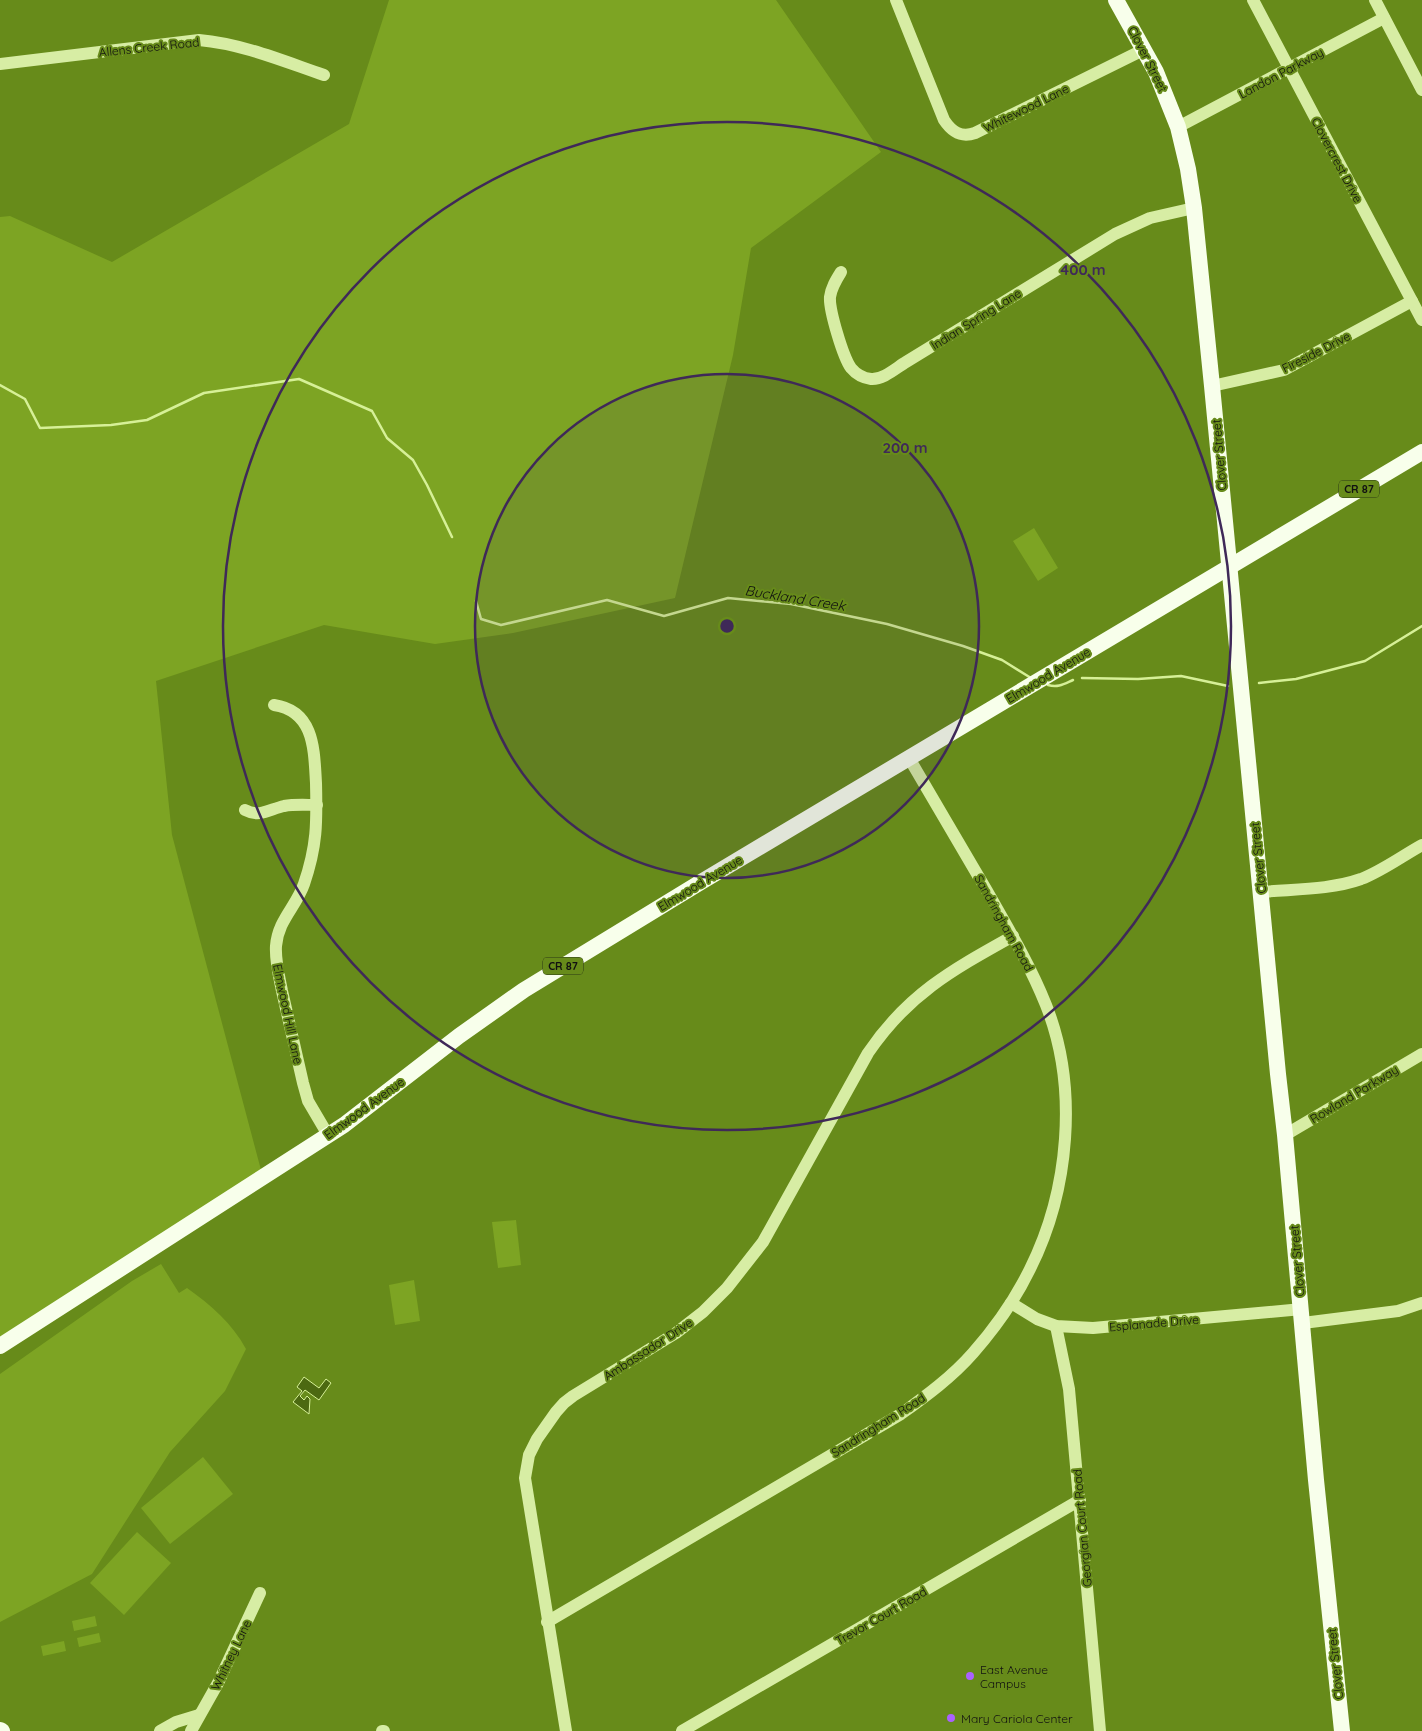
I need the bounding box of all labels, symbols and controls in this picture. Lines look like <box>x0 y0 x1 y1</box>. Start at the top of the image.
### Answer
street label: Clover Street <box>1125 24 1171 94</box>
street label: Allens Creek Road <box>98 34 200 60</box>
street label: Landon Parkway <box>1236 44 1326 102</box>
street label: Whitewood Lane <box>981 81 1071 135</box>
street label: Clovercrest Drive <box>1308 115 1366 205</box>
text: 400 m <box>1060 260 1106 279</box>
street label: Indian Spring Lane <box>928 285 1024 353</box>
street label: Fireside Drive <box>1279 328 1353 376</box>
street label: Clover Street <box>1208 419 1230 491</box>
text: 200 m <box>883 438 928 457</box>
road number: CR 87 <box>1339 480 1379 498</box>
water label: Buckland Creek <box>744 581 848 615</box>
centre of rings <box>718 617 736 635</box>
street label: Elmwood Avenue <box>1003 644 1093 706</box>
street label: Clover Street <box>1247 822 1269 894</box>
street label: Elmwood Avenue <box>655 852 745 914</box>
street label: Sandringham Road <box>971 872 1037 974</box>
road number: CR 87 <box>543 958 583 974</box>
street label: Elmwood Hill Lane <box>270 963 306 1066</box>
street label: Rowland Parkway <box>1307 1062 1401 1126</box>
street label: Elmwood Avenue <box>321 1074 407 1142</box>
street label: Clover Street <box>1286 1225 1308 1297</box>
street label: Esplanade Drive <box>1108 1312 1200 1334</box>
street label: Ambassador Drive <box>601 1314 696 1383</box>
street label: Sandringham Road <box>828 1390 928 1460</box>
street label: Georgian Court Road <box>1069 1469 1095 1587</box>
street label: Trevor Court Road <box>833 1584 929 1648</box>
street label: Whitney Lane <box>208 1617 255 1693</box>
street label: Clover Street <box>1324 1628 1346 1700</box>
place label: East Avenue Campus <box>980 1662 1048 1691</box>
marker: East Avenue Campus <box>964 1670 976 1682</box>
place label: Mary Cariola Center <box>961 1711 1073 1726</box>
marker: Mary Cariola Center <box>945 1712 957 1724</box>

